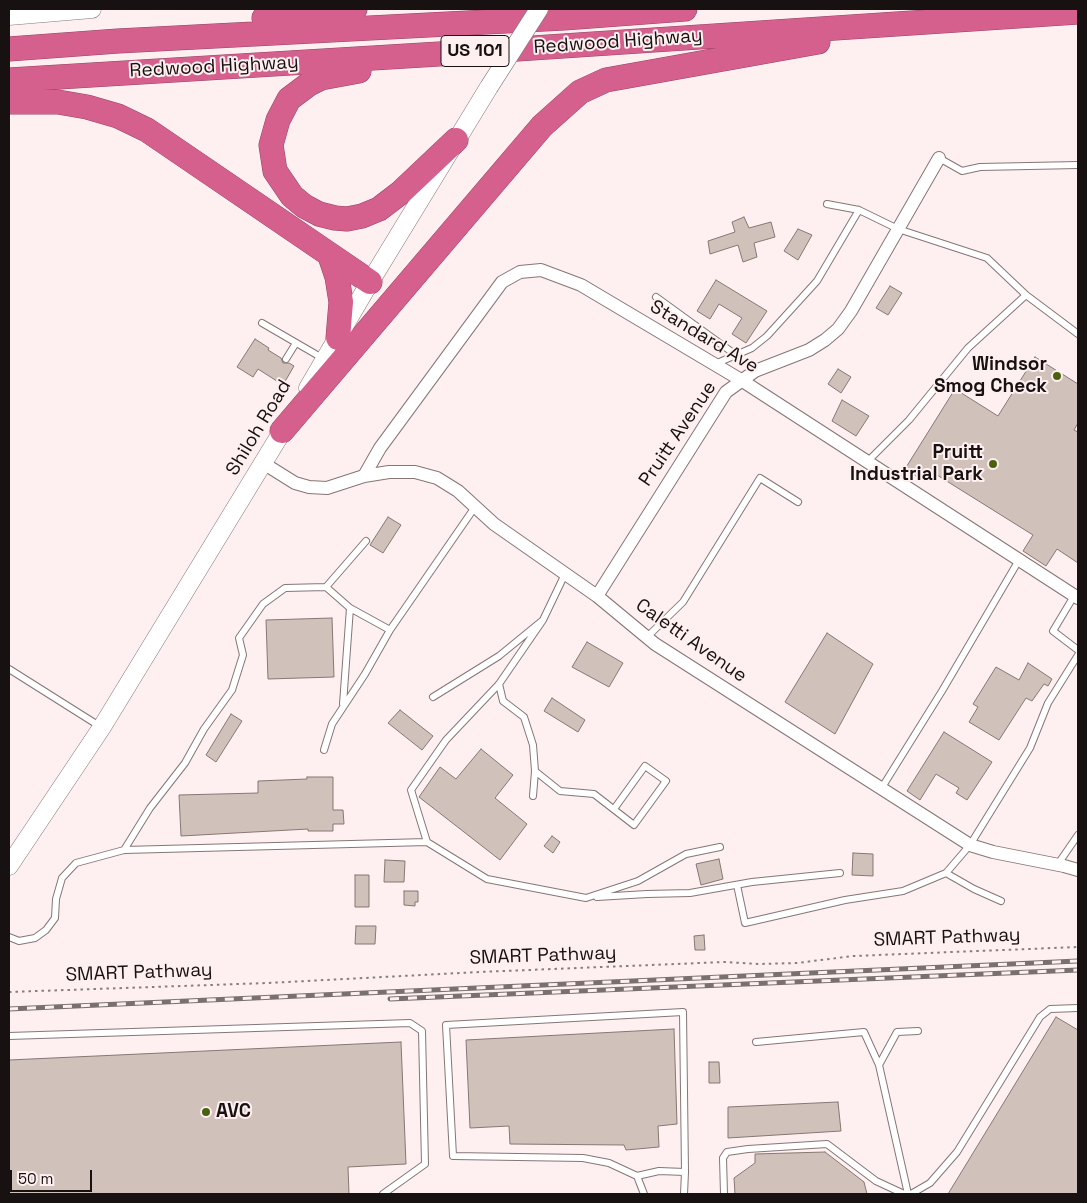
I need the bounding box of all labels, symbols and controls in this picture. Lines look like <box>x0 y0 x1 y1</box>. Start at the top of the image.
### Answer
street label: Redwood Highway <box>533 25 703 59</box>
road number: US 101 <box>441 36 509 66</box>
street label: Redwood Highway <box>129 51 299 83</box>
street label: Standard Ave <box>646 296 762 378</box>
place label: Windsor Smog Check <box>934 354 1047 398</box>
marker: Windsor Smog Check <box>1051 370 1063 382</box>
street label: Shiloh Road <box>222 376 296 480</box>
street label: Pruitt Avenue <box>635 377 721 491</box>
place label: Pruitt Industrial Park <box>850 442 983 486</box>
marker: Pruitt Industrial Park <box>987 458 999 470</box>
street label: Caletti Avenue <box>631 594 751 688</box>
street label: SMART Pathway <box>873 924 1021 952</box>
street label: SMART Pathway <box>469 942 617 970</box>
street label: SMART Pathway <box>65 959 213 987</box>
place label: AVC <box>216 1101 251 1123</box>
marker: AVC <box>200 1106 212 1118</box>
scale bar <box>12 1160 95 1192</box>
text: 50 m <box>18 1169 53 1188</box>

